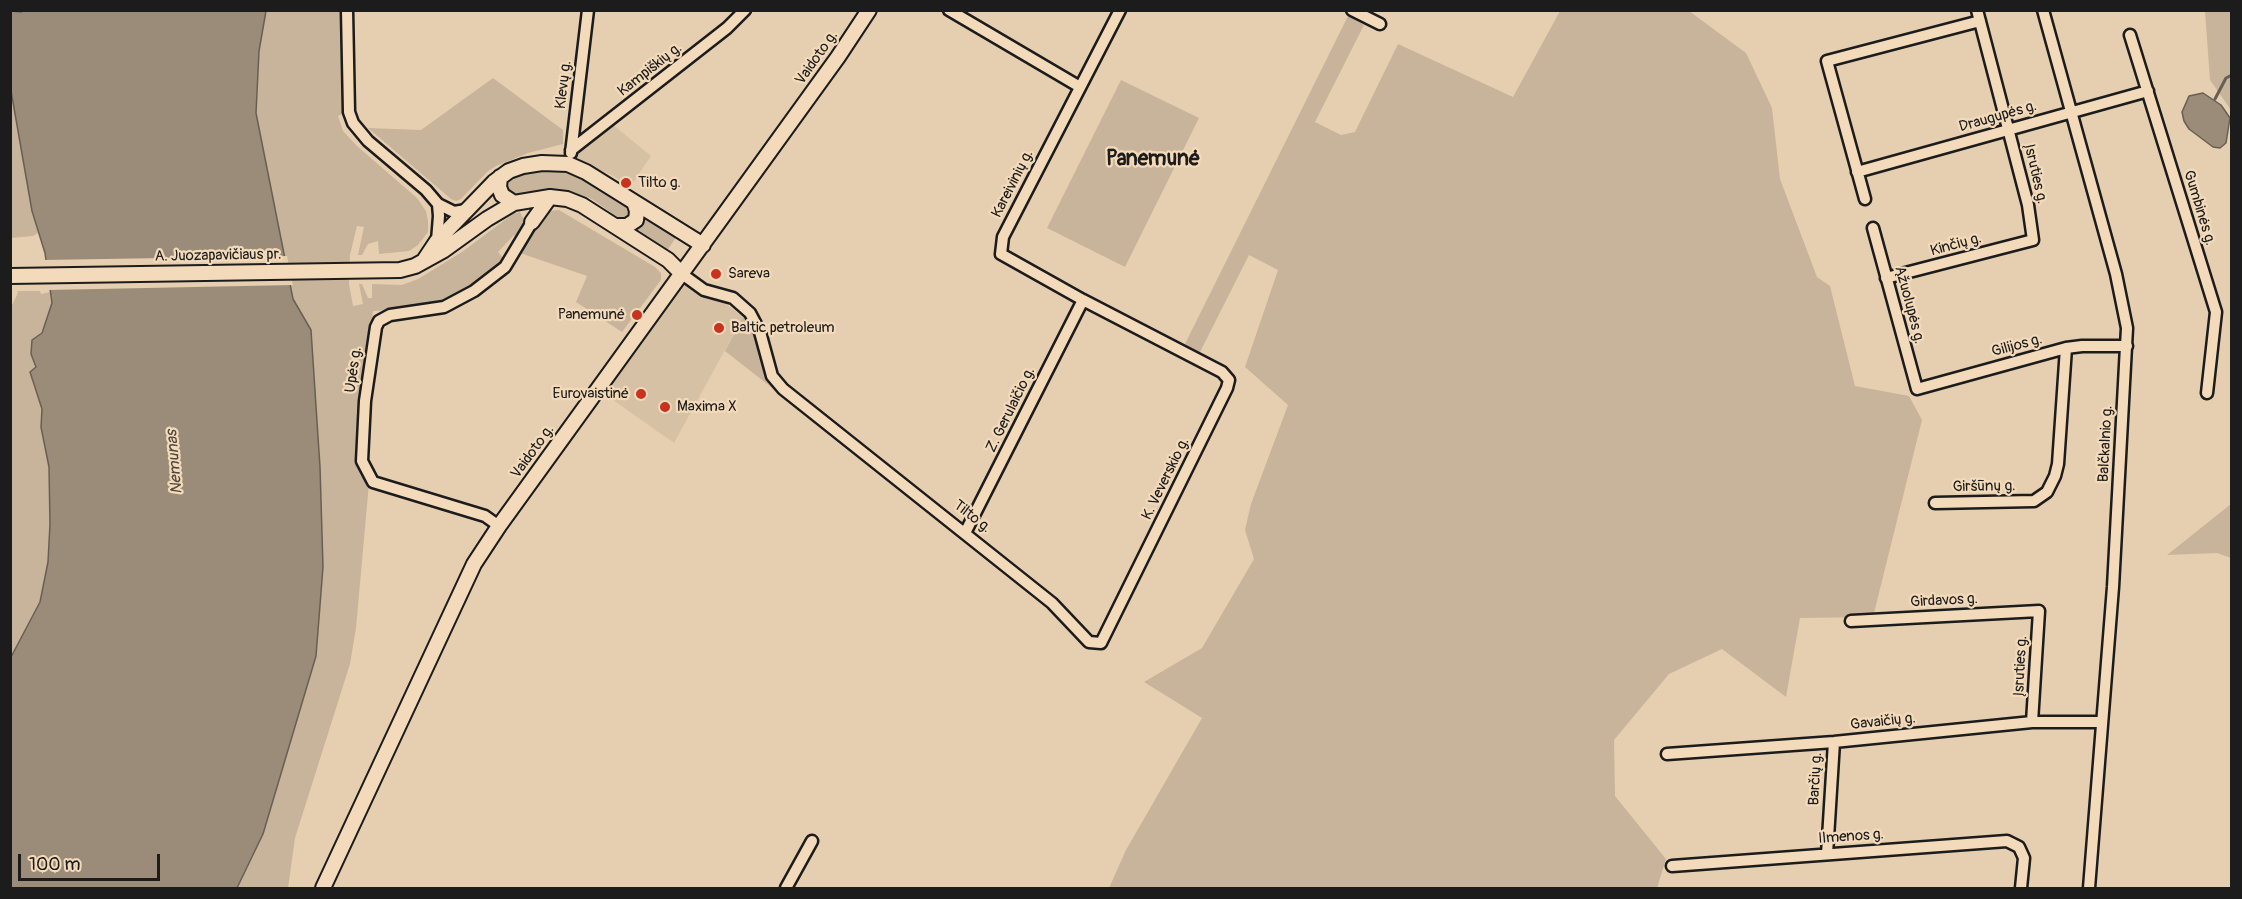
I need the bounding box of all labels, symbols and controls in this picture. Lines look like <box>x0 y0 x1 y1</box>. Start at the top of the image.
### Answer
street label: Vaidoto g. <box>792 27 842 89</box>
street label: Kampiškių g. <box>614 39 686 101</box>
street label: Klevų g. <box>552 60 576 110</box>
street label: Draugupės g. <box>1957 97 2039 137</box>
street label: Įsruties g. <box>2019 142 2051 206</box>
street label: Kareivinių g. <box>988 147 1038 221</box>
district label: Panemunė <box>1106 147 1200 173</box>
street label: Gumbinės g. <box>2179 168 2219 248</box>
place label: Tilto g. <box>638 174 681 192</box>
marker: Tilto g. <box>619 176 633 190</box>
street label: Kinčių g. <box>1928 230 1984 260</box>
street label: A. Juozapavičiaus pr. <box>154 246 282 266</box>
street label: Ąžuolupės g. <box>1890 264 1928 346</box>
place label: Sareva <box>728 265 770 283</box>
marker: Sareva <box>709 267 723 281</box>
place label: Panemunė <box>558 306 625 324</box>
marker: Panemunė <box>630 308 644 322</box>
place label: Baltic petroleum <box>731 319 835 337</box>
marker: Baltic petroleum <box>712 321 726 335</box>
street label: Gilijos g. <box>1990 331 2044 361</box>
street label: Upės g. <box>342 346 366 394</box>
street label: Z. Gerulaičio g. <box>983 364 1039 456</box>
place label: Eurovaistinė <box>552 385 629 403</box>
marker: Eurovaistinė <box>634 387 648 401</box>
place label: Maxima X <box>677 398 737 416</box>
marker: Maxima X <box>658 400 672 414</box>
street label: Balčkalnio g. <box>2095 405 2117 483</box>
street label: Vaidoto g. <box>508 422 558 482</box>
water label: Nemunas <box>163 429 187 495</box>
street label: K. Veverskio g. <box>1138 435 1194 523</box>
street label: Giršūnų g. <box>1952 477 2016 497</box>
street label: Tilto g. <box>950 497 994 537</box>
street label: Girdavos g. <box>1910 590 1978 612</box>
street label: Įsruties g. <box>2010 635 2032 697</box>
street label: Gavaičių g. <box>1849 710 1917 734</box>
street label: Barčių g. <box>1806 752 1826 806</box>
street label: Ilmenos g. <box>1818 826 1884 848</box>
scale bar <box>21 842 164 880</box>
text: 100 m <box>29 853 81 876</box>

